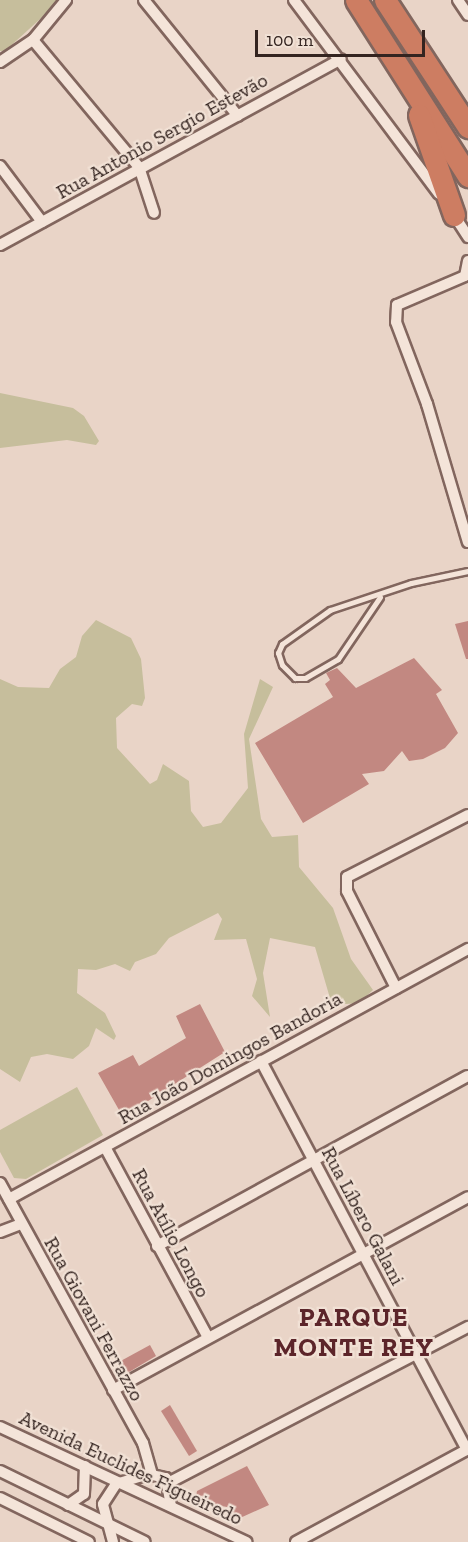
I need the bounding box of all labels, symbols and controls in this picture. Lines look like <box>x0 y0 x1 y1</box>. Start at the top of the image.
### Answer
scale bar <box>258 18 428 56</box>
text: 100 m <box>266 29 313 51</box>
street label: Rua Antonio Sergio Estevão <box>52 68 272 204</box>
street label: Rua João Domingos Bandoria <box>114 986 346 1130</box>
street label: Rua Líbero Galani <box>316 1143 410 1289</box>
street label: Rua Atílio Longo <box>127 1164 215 1302</box>
street label: Rua Giovani Ferrazzo <box>39 1233 149 1405</box>
district label: PARQUE MONTE REY <box>274 1302 434 1364</box>
street label: Avenida Euclides Figueiredo <box>16 1406 246 1530</box>

